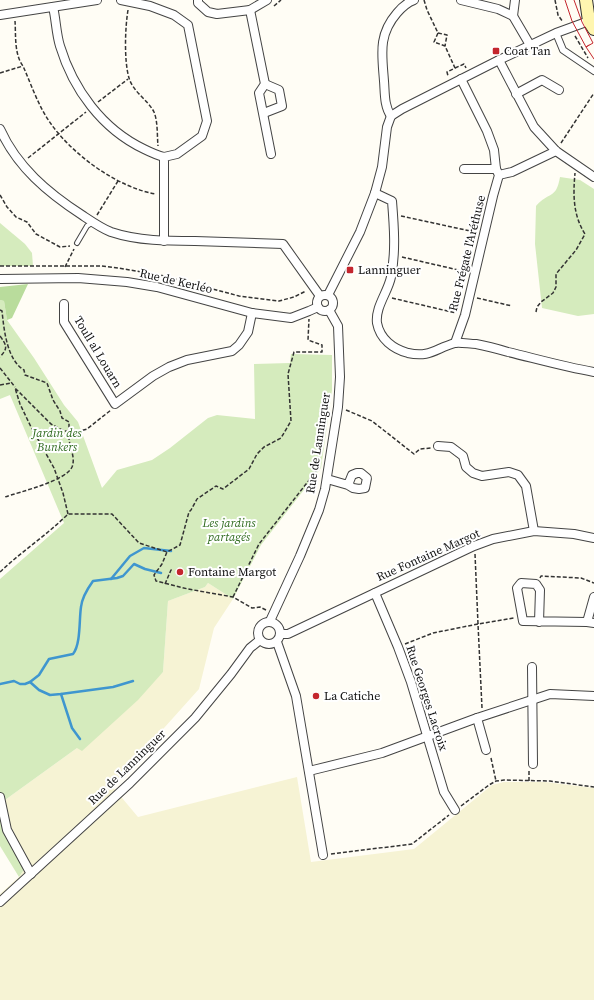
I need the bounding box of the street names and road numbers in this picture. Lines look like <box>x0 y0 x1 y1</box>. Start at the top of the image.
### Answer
street label: Rue Frégate l'Aréthuse <box>445 193 489 313</box>
street label: Rue de Kerléo <box>138 265 214 297</box>
street label: Toull al Louarn <box>70 313 126 391</box>
street label: Rue de Lanninguer <box>302 391 334 495</box>
street label: Rue Fontaine Margot <box>374 525 482 585</box>
street label: Rue Georges Lacroix <box>402 643 452 753</box>
street label: Rue de Lanninguer <box>85 726 169 808</box>

